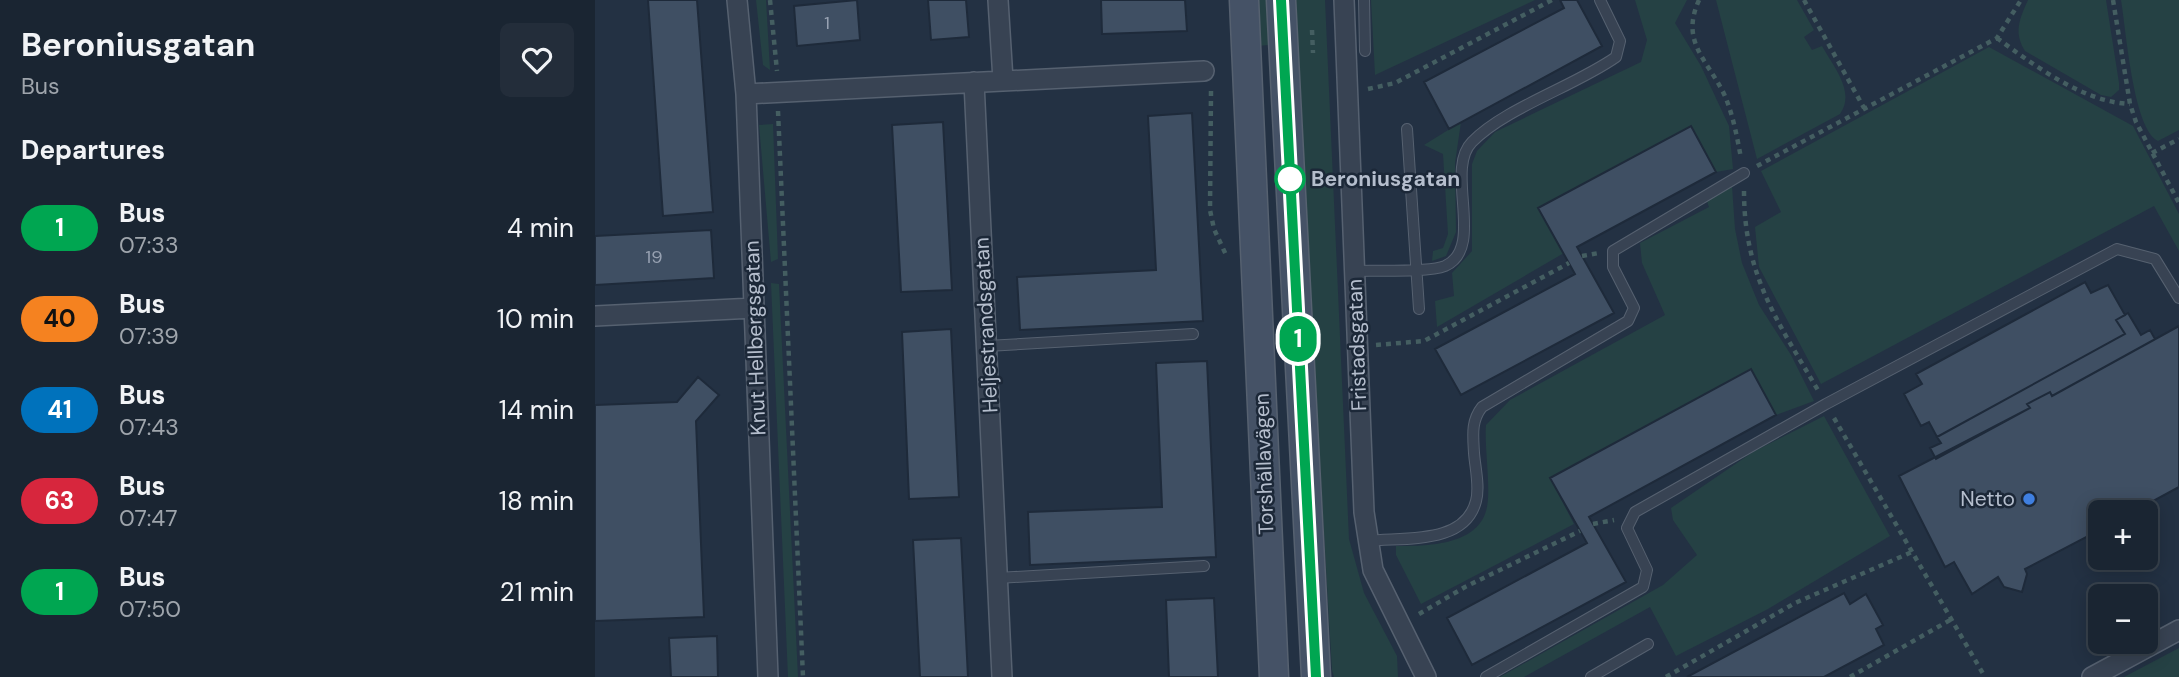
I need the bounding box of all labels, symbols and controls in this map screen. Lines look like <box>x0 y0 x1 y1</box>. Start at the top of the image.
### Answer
house number: 1 <box>824 11 830 35</box>
text: Beroniusgatan <box>21 23 255 66</box>
button: heart <box>500 23 574 97</box>
text: Bus <box>21 71 60 101</box>
text: Departures <box>21 133 165 167</box>
marker: Beroniusgatan <box>1275 164 1305 194</box>
place label: Beroniusgatan <box>1311 165 1460 193</box>
text: Bus <box>119 196 165 230</box>
text: 4 min <box>507 211 574 245</box>
text: 1 <box>55 212 64 243</box>
text: 07:33 <box>119 230 179 260</box>
street label: Heljestrandsgatan <box>967 236 1005 414</box>
street label: Knut Hellbergsgatan <box>738 240 772 436</box>
house number: 19 <box>646 245 662 269</box>
street label: Fristadsgatan <box>1341 279 1373 411</box>
text: Bus <box>119 287 165 321</box>
text: 10 min <box>497 302 574 336</box>
text: 40 <box>43 303 76 334</box>
line badge: 1 <box>1275 316 1321 362</box>
text: 07:39 <box>119 321 179 351</box>
text: 1 <box>1294 323 1302 354</box>
text: Bus <box>119 378 165 412</box>
text: 14 min <box>499 393 574 427</box>
street label: Torshällavägen <box>1248 393 1280 535</box>
text: 41 <box>47 394 72 425</box>
text: 07:43 <box>119 412 179 442</box>
text: Bus <box>119 469 165 503</box>
text: 18 min <box>499 484 574 518</box>
text: 63 <box>45 485 74 516</box>
place label: Netto <box>1960 485 2015 513</box>
marker: Netto <box>2021 491 2037 507</box>
map controls <box>2088 500 2158 654</box>
button: + <box>2088 500 2158 570</box>
text: 07:47 <box>119 503 178 533</box>
text: Bus <box>119 560 165 594</box>
text: 21 min <box>500 575 574 609</box>
text: 1 <box>55 576 64 607</box>
button: − <box>2088 584 2158 654</box>
text: 07:50 <box>119 594 181 624</box>

